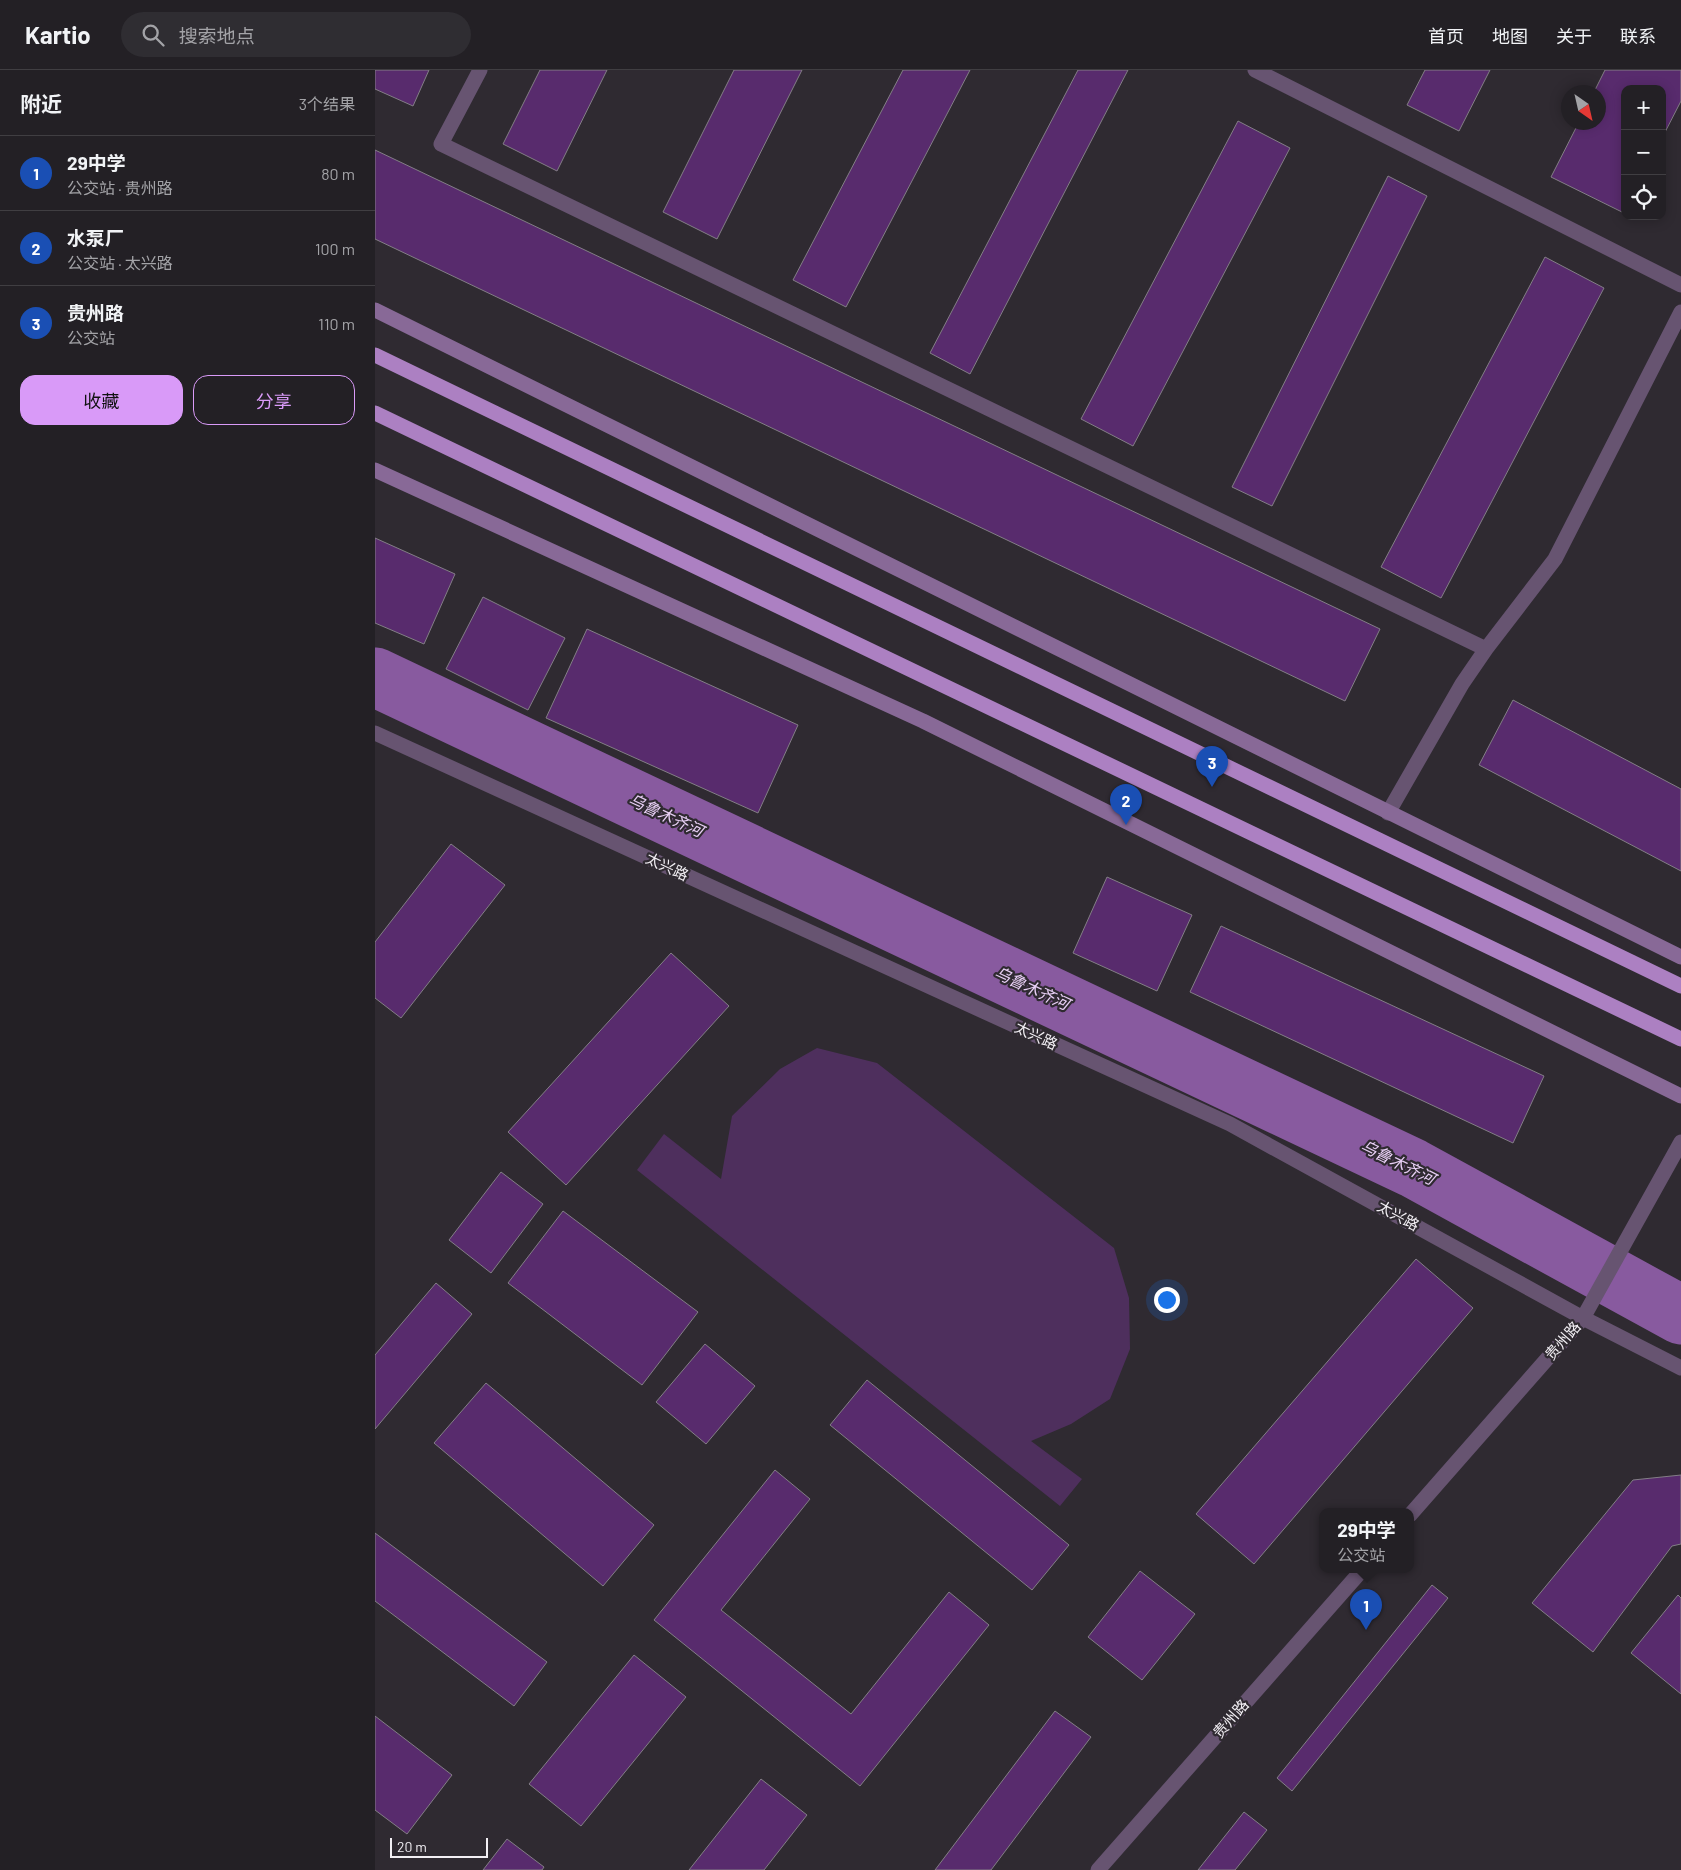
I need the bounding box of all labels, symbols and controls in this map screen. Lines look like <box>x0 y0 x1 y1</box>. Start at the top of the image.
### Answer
search box <box>121 12 471 57</box>
text: Kartio <box>25 20 91 49</box>
icon: search <box>139 21 167 49</box>
text: 搜索地点 <box>179 24 255 47</box>
text: 首页 <box>1428 25 1464 47</box>
text: 地图 <box>1492 25 1528 47</box>
text: 关于 <box>1556 25 1592 47</box>
text: 联系 <box>1620 25 1656 47</box>
north arrow <box>1561 85 1606 130</box>
map controls <box>1621 85 1666 220</box>
button: + <box>1621 85 1666 130</box>
text: 附近 <box>20 91 62 116</box>
text: 3个结果 <box>299 94 355 113</box>
button: − <box>1621 130 1666 175</box>
text: 29中学 <box>67 151 126 174</box>
text: 1 <box>33 164 39 183</box>
text: 80 m <box>321 164 355 183</box>
button: locate <box>1621 175 1666 220</box>
text: 公交站 · 贵州路 <box>67 178 173 197</box>
text: 水泵厂 <box>67 226 124 249</box>
text: 2 <box>32 239 40 258</box>
text: 100 m <box>315 239 355 258</box>
text: 公交站 · 太兴路 <box>67 253 173 272</box>
text: 贵州路 <box>67 301 124 324</box>
text: 3 <box>32 314 40 333</box>
text: 110 m <box>318 314 355 333</box>
text: 公交站 <box>67 328 115 347</box>
button: 收藏 <box>20 375 183 425</box>
button: 分享 <box>193 375 355 425</box>
pin: 3 <box>1196 746 1228 787</box>
pin: 2 <box>1110 784 1142 825</box>
water label: 乌鲁木齐河 <box>626 789 709 841</box>
street label: 太兴路 <box>643 848 692 884</box>
water label: 乌鲁木齐河 <box>992 962 1075 1014</box>
street label: 太兴路 <box>1012 1017 1061 1053</box>
water label: 乌鲁木齐河 <box>1358 1135 1441 1189</box>
street label: 太兴路 <box>1374 1196 1423 1234</box>
your location <box>1154 1287 1180 1313</box>
street label: 贵州路 <box>1541 1317 1584 1363</box>
popup <box>1319 1508 1414 1573</box>
text: 29中学 <box>1337 1518 1396 1541</box>
text: 公交站 <box>1337 1545 1385 1564</box>
pin: 1 <box>1350 1589 1382 1630</box>
street label: 贵州路 <box>1209 1695 1252 1741</box>
scale bar <box>390 1835 487 1858</box>
text: 20 m <box>397 1838 427 1855</box>

